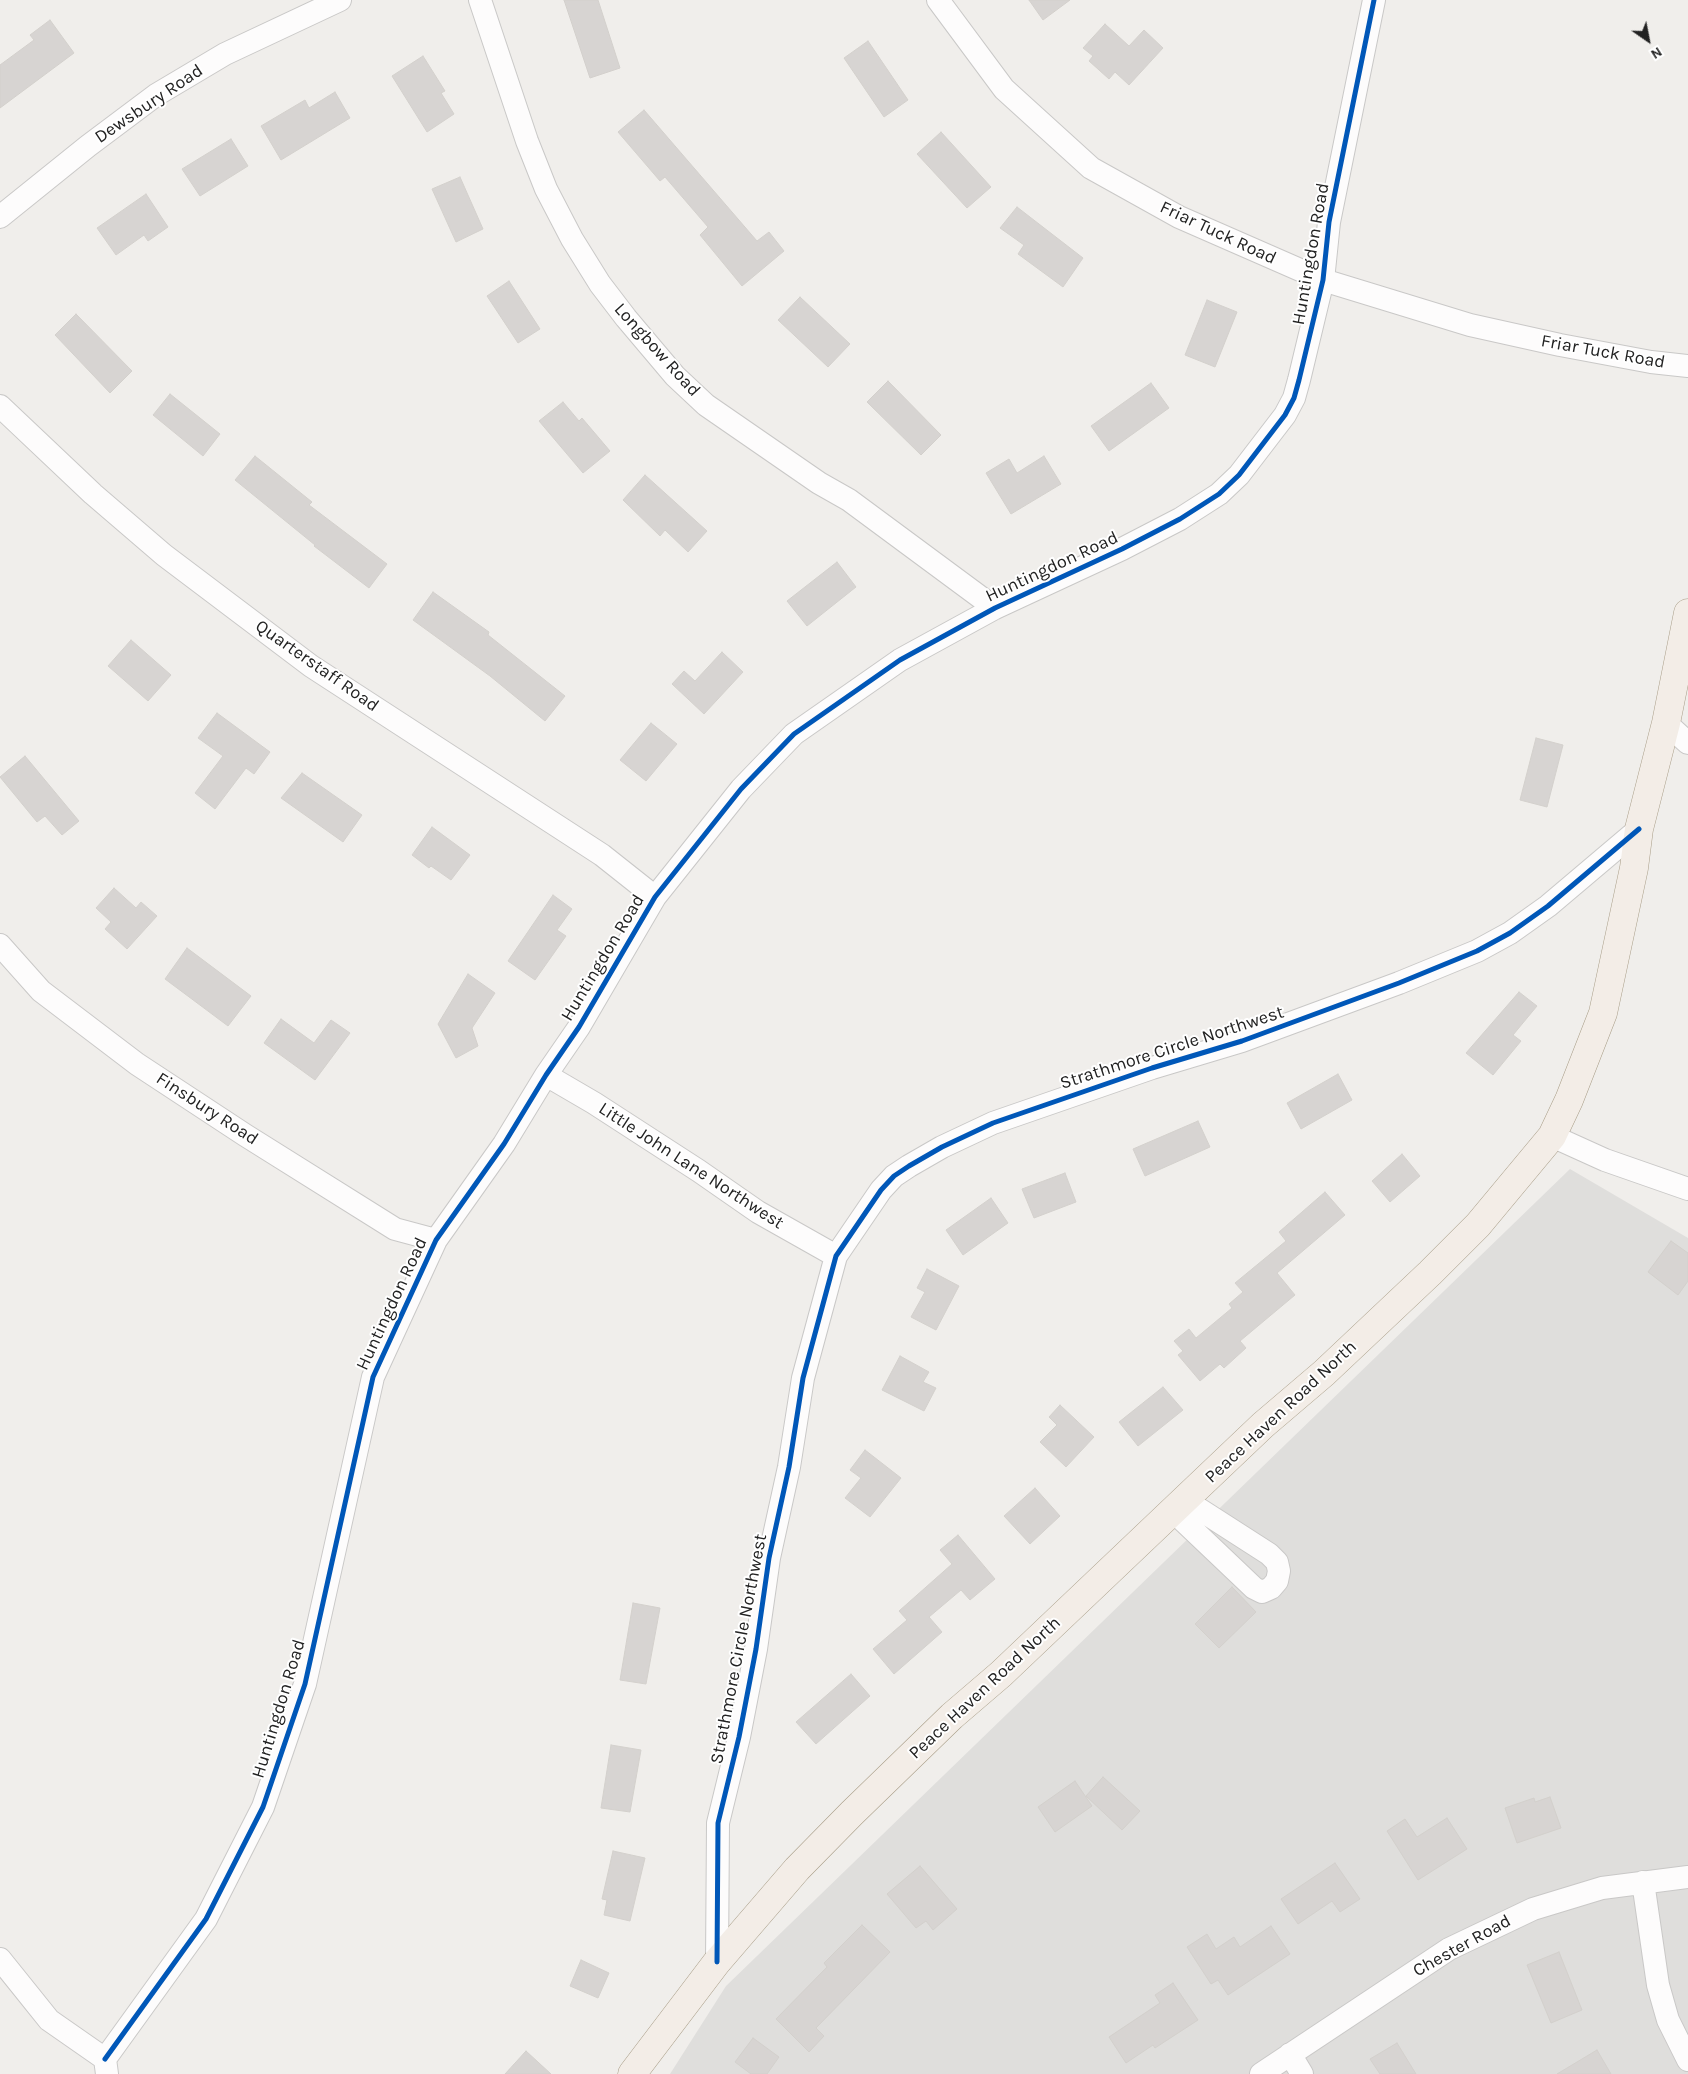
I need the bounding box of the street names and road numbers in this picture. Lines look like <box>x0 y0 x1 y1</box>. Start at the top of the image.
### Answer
street label: Dewsbury Road <box>91 60 207 148</box>
street label: Huntingdon Road <box>1288 181 1334 327</box>
street label: Friar Tuck Road <box>1156 197 1280 269</box>
street label: Longbow Road <box>609 299 705 401</box>
street label: Friar Tuck Road <box>1539 330 1667 374</box>
street label: Huntingdon Road <box>982 527 1122 607</box>
street label: Quarterstaff Road <box>251 615 383 717</box>
street label: Huntingdon Road <box>557 891 649 1025</box>
street label: Strathmore Circle Northwest <box>1057 1002 1287 1094</box>
street label: Finsbury Road <box>152 1068 262 1150</box>
street label: Little John Lane Northwest <box>594 1098 788 1234</box>
street label: Huntingdon Road <box>352 1234 432 1374</box>
street label: Peace Haven Road North <box>1201 1336 1361 1488</box>
street label: Strathmore Circle Northwest <box>706 1532 772 1766</box>
street label: Peace Haven Road North <box>905 1612 1065 1764</box>
street label: Huntingdon Road <box>248 1637 310 1781</box>
street label: Chester Road <box>1409 1910 1515 1982</box>

